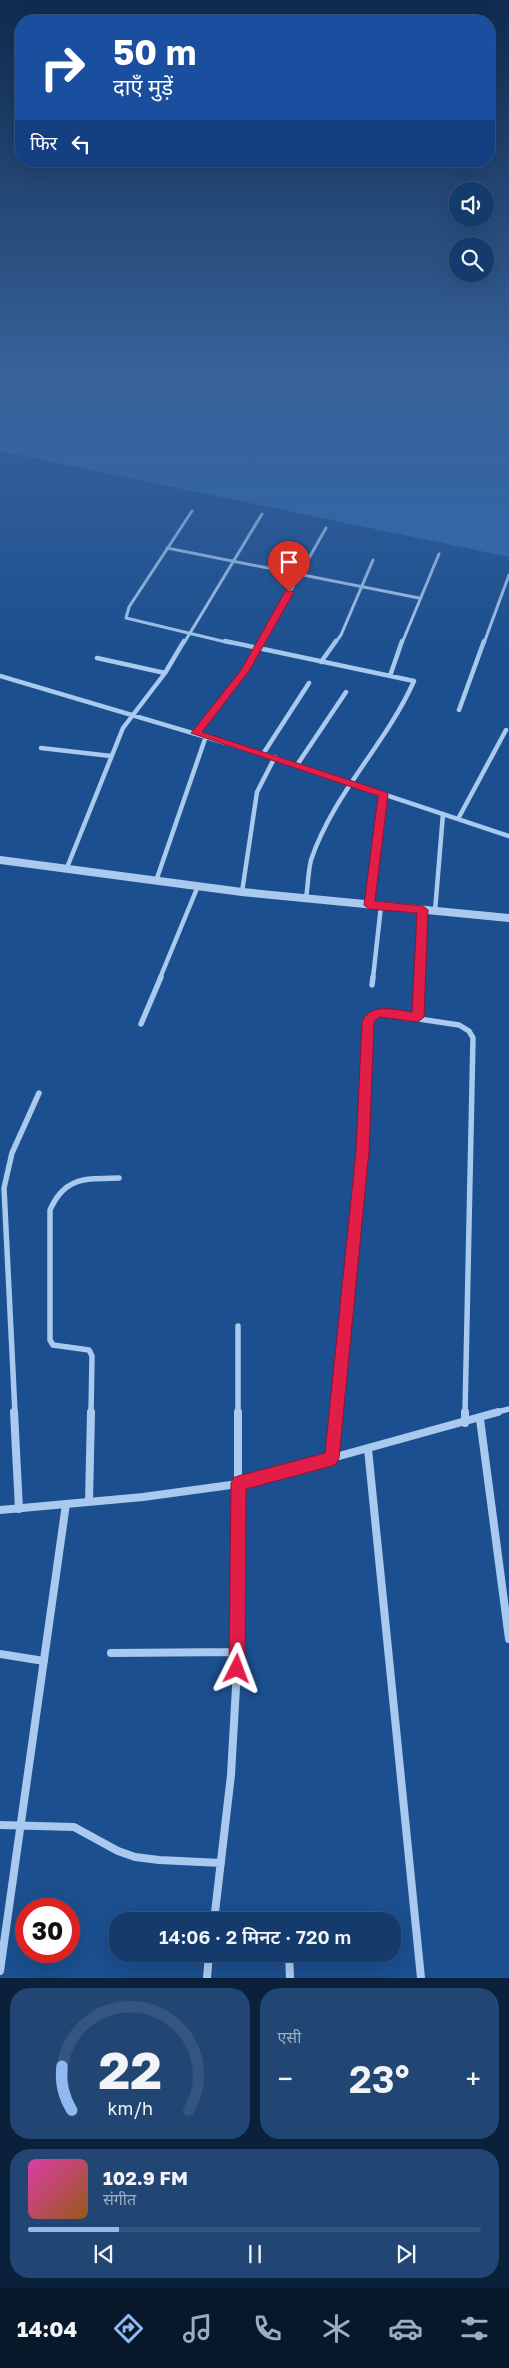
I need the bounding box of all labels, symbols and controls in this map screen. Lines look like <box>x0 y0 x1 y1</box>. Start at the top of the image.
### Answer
text: 50 m <box>113 31 196 73</box>
icon: right <box>30 35 95 100</box>
text: दाएँ मुड़ें <box>113 73 173 100</box>
icon: left <box>67 130 95 158</box>
text: फिर <box>30 131 57 154</box>
map controls <box>449 182 494 282</box>
button: sound <box>449 182 494 227</box>
button: search <box>449 237 494 282</box>
pin <box>268 541 310 592</box>
icon: arrive <box>275 548 303 576</box>
position arrow <box>210 1642 262 1694</box>
speed limit sign: 30 <box>15 1898 80 1963</box>
text: 14:06 · 2 मिनट · 720 m <box>159 1925 351 1948</box>
text: एसी <box>278 2027 301 2047</box>
text: 22 <box>98 2038 161 2100</box>
text: 23° <box>349 2056 410 2101</box>
text: − <box>278 2062 293 2095</box>
text: + <box>466 2062 481 2095</box>
text: km/h <box>107 2097 152 2119</box>
text: 102.9 FM <box>103 2166 188 2189</box>
text: संगीत <box>103 2189 136 2209</box>
icon: previous <box>90 2240 118 2268</box>
icon: pause <box>241 2240 269 2268</box>
icon: next <box>392 2240 420 2268</box>
icon: directions <box>111 2311 146 2346</box>
icon: music <box>180 2311 215 2346</box>
icon: phone <box>250 2311 285 2346</box>
icon: climate <box>319 2311 354 2346</box>
icon: car <box>388 2311 423 2346</box>
icon: filters <box>457 2311 492 2346</box>
text: 14:04 <box>17 2315 77 2342</box>

